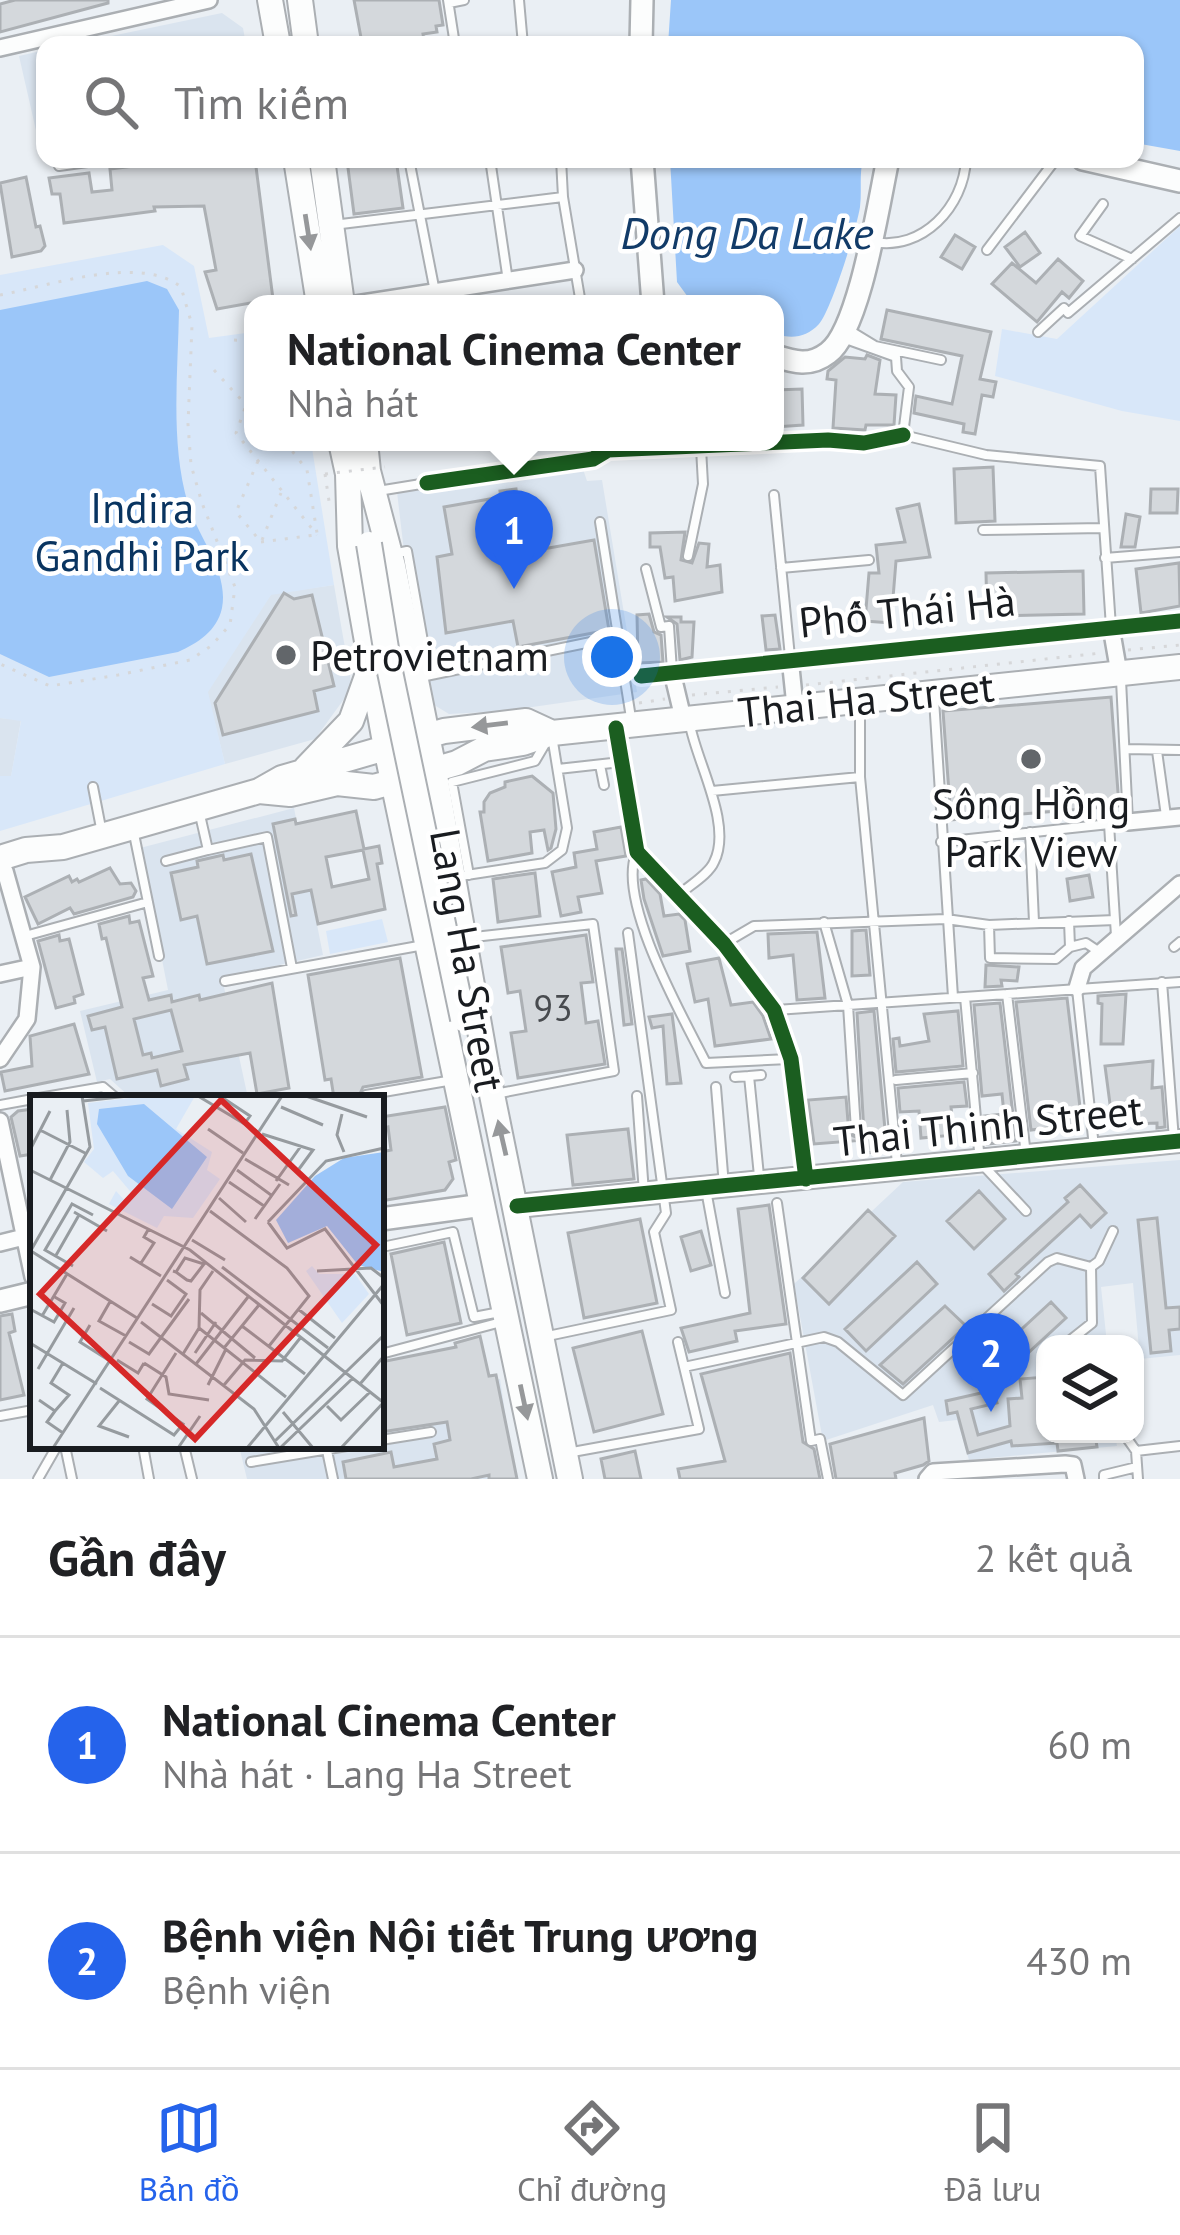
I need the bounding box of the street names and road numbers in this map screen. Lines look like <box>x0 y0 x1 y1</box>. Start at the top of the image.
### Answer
street label: Phố Thái Hà <box>796 572 1018 650</box>
street label: Thai Ha Street <box>735 658 997 740</box>
street label: Lang Ha Street <box>418 824 518 1096</box>
street label: Thai Thinh Street <box>831 1081 1145 1169</box>

